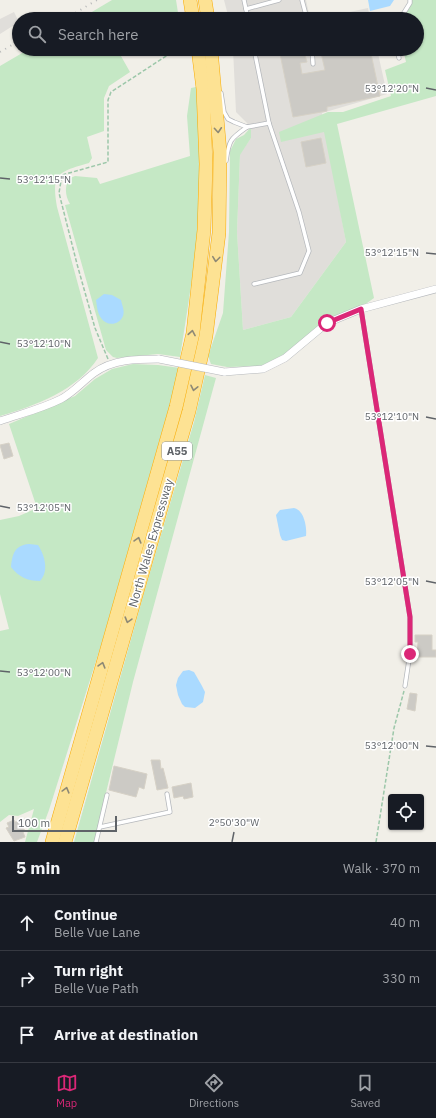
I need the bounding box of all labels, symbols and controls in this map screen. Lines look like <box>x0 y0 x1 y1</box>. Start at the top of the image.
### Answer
search box <box>12 12 424 56</box>
icon: search <box>26 23 48 45</box>
text: Search here <box>58 25 138 44</box>
text: 53°12'20"N <box>365 82 419 95</box>
one-way arrow <box>214 127 223 133</box>
text: 53°12'15"N <box>17 173 71 186</box>
text: 53°12'15"N <box>365 246 419 259</box>
one-way arrow <box>212 256 221 262</box>
route start <box>318 314 336 332</box>
one-way arrow <box>187 330 196 336</box>
text: 53°12'10"N <box>17 337 71 350</box>
one-way arrow <box>191 384 199 391</box>
text: 53°12'10"N <box>365 410 419 423</box>
road number: A55 <box>162 442 192 460</box>
street label: North Wales Expressway <box>125 477 176 609</box>
text: 53°12'05"N <box>17 501 71 514</box>
one-way arrow <box>134 536 142 543</box>
text: 53°12'05"N <box>365 575 419 588</box>
one-way arrow <box>124 617 133 624</box>
route end <box>401 645 419 663</box>
one-way arrow <box>98 661 106 668</box>
text: 53°12'00"N <box>17 666 71 679</box>
text: 53°12'00"N <box>365 739 419 752</box>
one-way arrow <box>62 786 70 793</box>
map controls <box>388 794 424 830</box>
button: locate <box>388 794 424 830</box>
scale bar <box>12 814 117 833</box>
text: 100 m <box>18 816 50 830</box>
text: 2°50'30"W <box>209 816 259 829</box>
text: 5 min <box>16 857 60 879</box>
text: Walk · 370 m <box>343 860 420 877</box>
text: Continue <box>54 905 118 924</box>
icon: ahead <box>16 912 38 934</box>
text: 40 m <box>390 914 420 931</box>
text: Belle Vue Lane <box>54 924 140 941</box>
text: Turn right <box>54 961 123 980</box>
icon: right <box>16 968 38 990</box>
text: 330 m <box>382 970 420 987</box>
text: Belle Vue Path <box>54 980 139 997</box>
icon: arrive <box>16 1024 38 1046</box>
text: Arrive at destination <box>54 1025 198 1044</box>
tab: Map <box>56 1072 78 1110</box>
tab: Directions <box>189 1072 239 1110</box>
tab: Saved <box>350 1072 380 1110</box>

